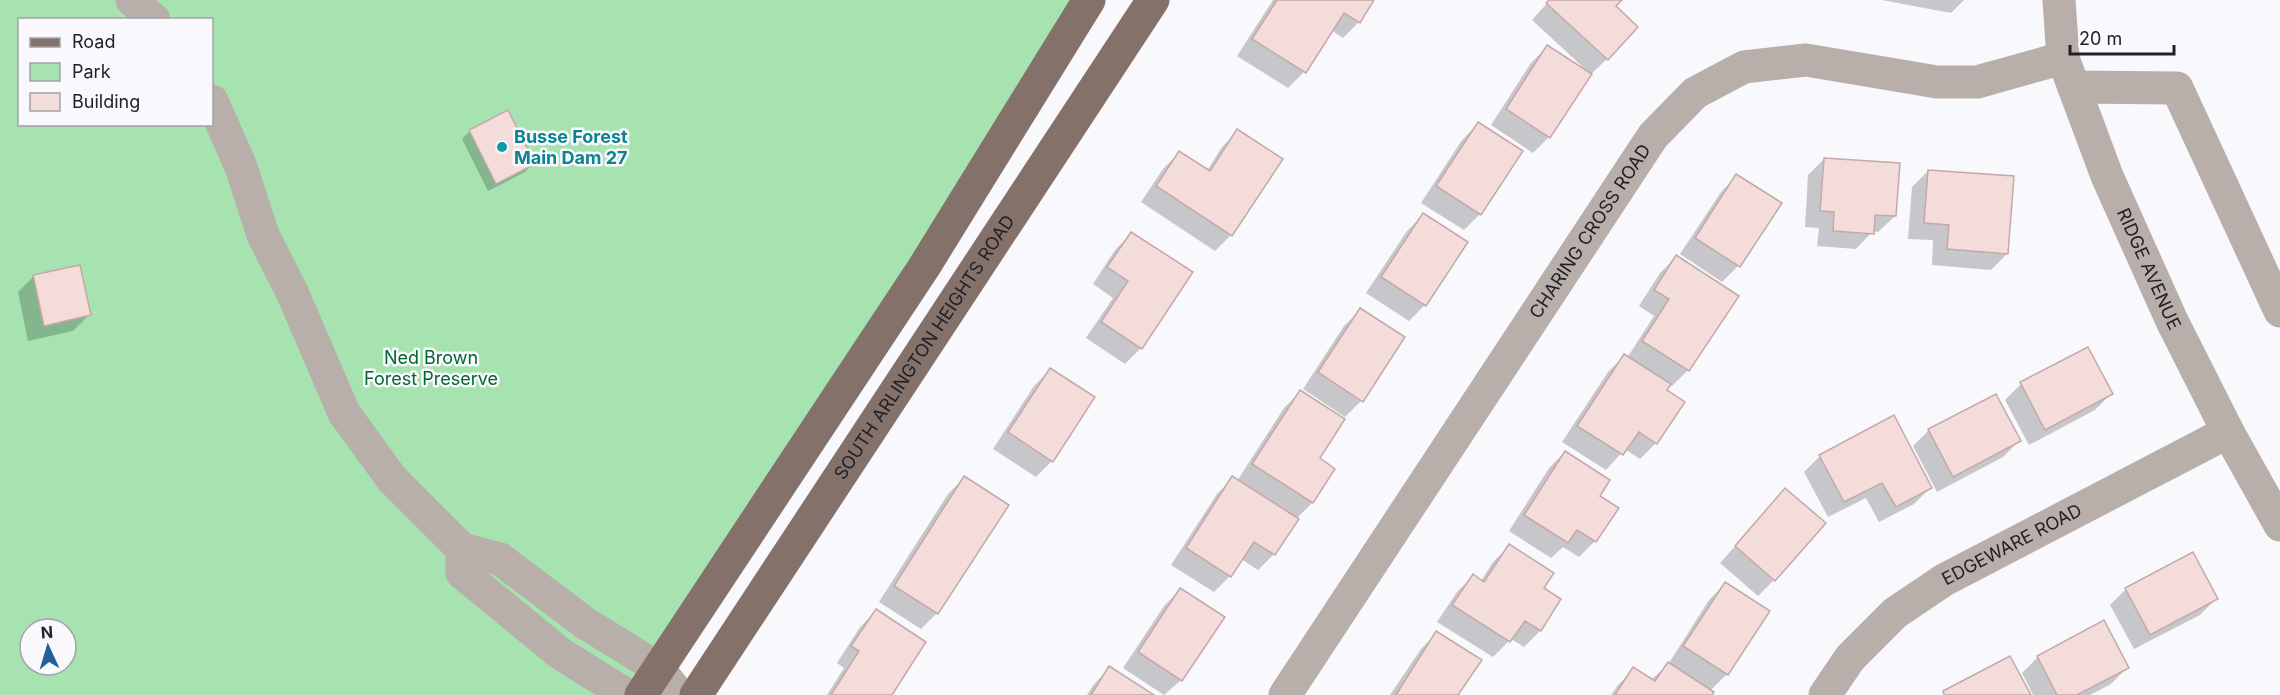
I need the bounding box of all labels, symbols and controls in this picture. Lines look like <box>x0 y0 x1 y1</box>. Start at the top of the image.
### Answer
legend <box>18 18 213 126</box>
scale bar <box>2070 18 2174 56</box>
text: 20 m <box>2079 28 2122 49</box>
text: Road <box>72 31 115 52</box>
text: Park <box>72 61 111 82</box>
text: Building <box>72 91 140 112</box>
place label: Busse Forest Main Dam 27 <box>514 126 628 168</box>
marker: Busse Forest Main Dam 27 <box>495 140 509 154</box>
street label: CHARING CROSS ROAD <box>1525 140 1655 322</box>
street label: RIDGE AVENUE <box>2113 205 2186 333</box>
street label: SOUTH ARLINGTON HEIGHTS ROAD <box>830 211 1019 483</box>
park label: Ned Brown Forest Preserve <box>364 347 498 389</box>
street label: EDGEWARE ROAD <box>1938 499 2085 589</box>
north arrow <box>18 617 78 677</box>
text: N <box>40 622 54 642</box>

